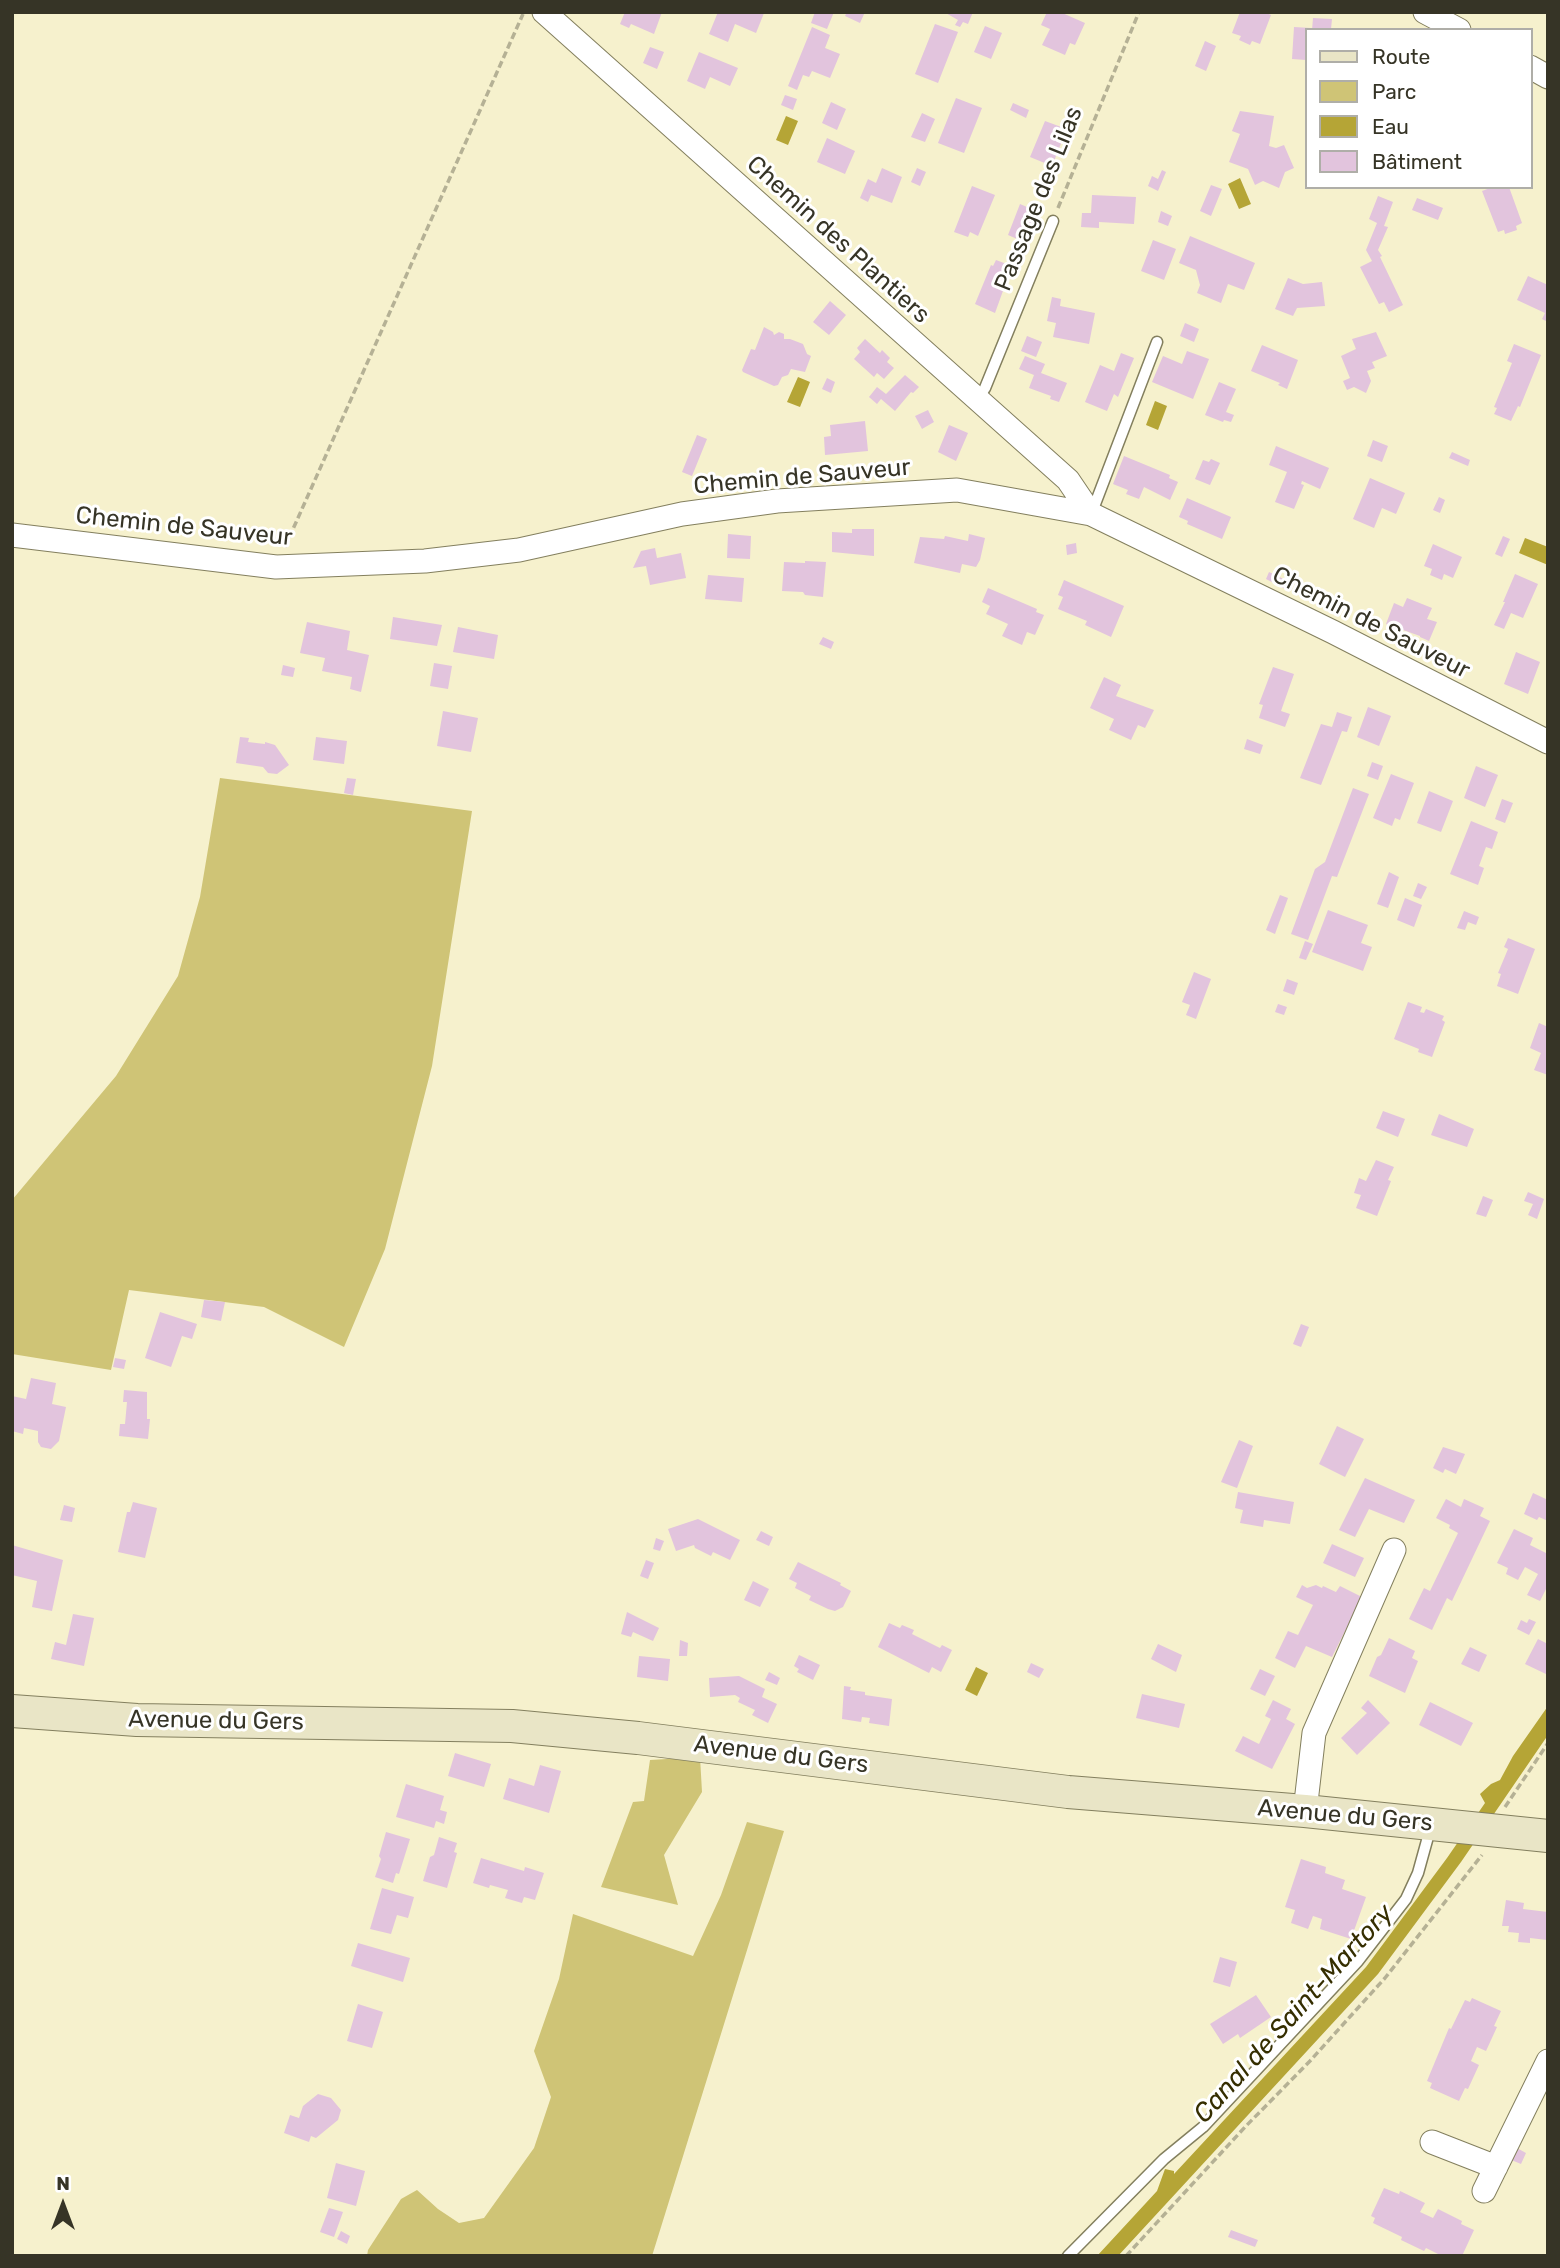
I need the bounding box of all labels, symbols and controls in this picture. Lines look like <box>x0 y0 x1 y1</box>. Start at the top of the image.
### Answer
legend <box>1304 28 1532 189</box>
text: Route <box>1372 44 1430 69</box>
text: Parc <box>1372 79 1416 104</box>
street label: Passage des Lilas <box>989 103 1089 295</box>
text: Eau <box>1372 114 1409 139</box>
text: Bâtiment <box>1372 149 1462 174</box>
street label: Chemin des Plantiers <box>741 150 935 330</box>
street label: Chemin de Sauveur <box>692 453 912 501</box>
street label: Chemin de Sauveur <box>74 501 294 553</box>
street label: Chemin de Sauveur <box>1267 561 1475 685</box>
street label: Avenue du Gers <box>128 1705 304 1737</box>
street label: Avenue du Gers <box>692 1730 870 1780</box>
street label: Avenue du Gers <box>1256 1794 1434 1838</box>
water label: Canal de Saint-Martory <box>1188 1898 1400 2130</box>
north arrow <box>28 2170 98 2240</box>
text: N <box>56 2172 70 2195</box>

